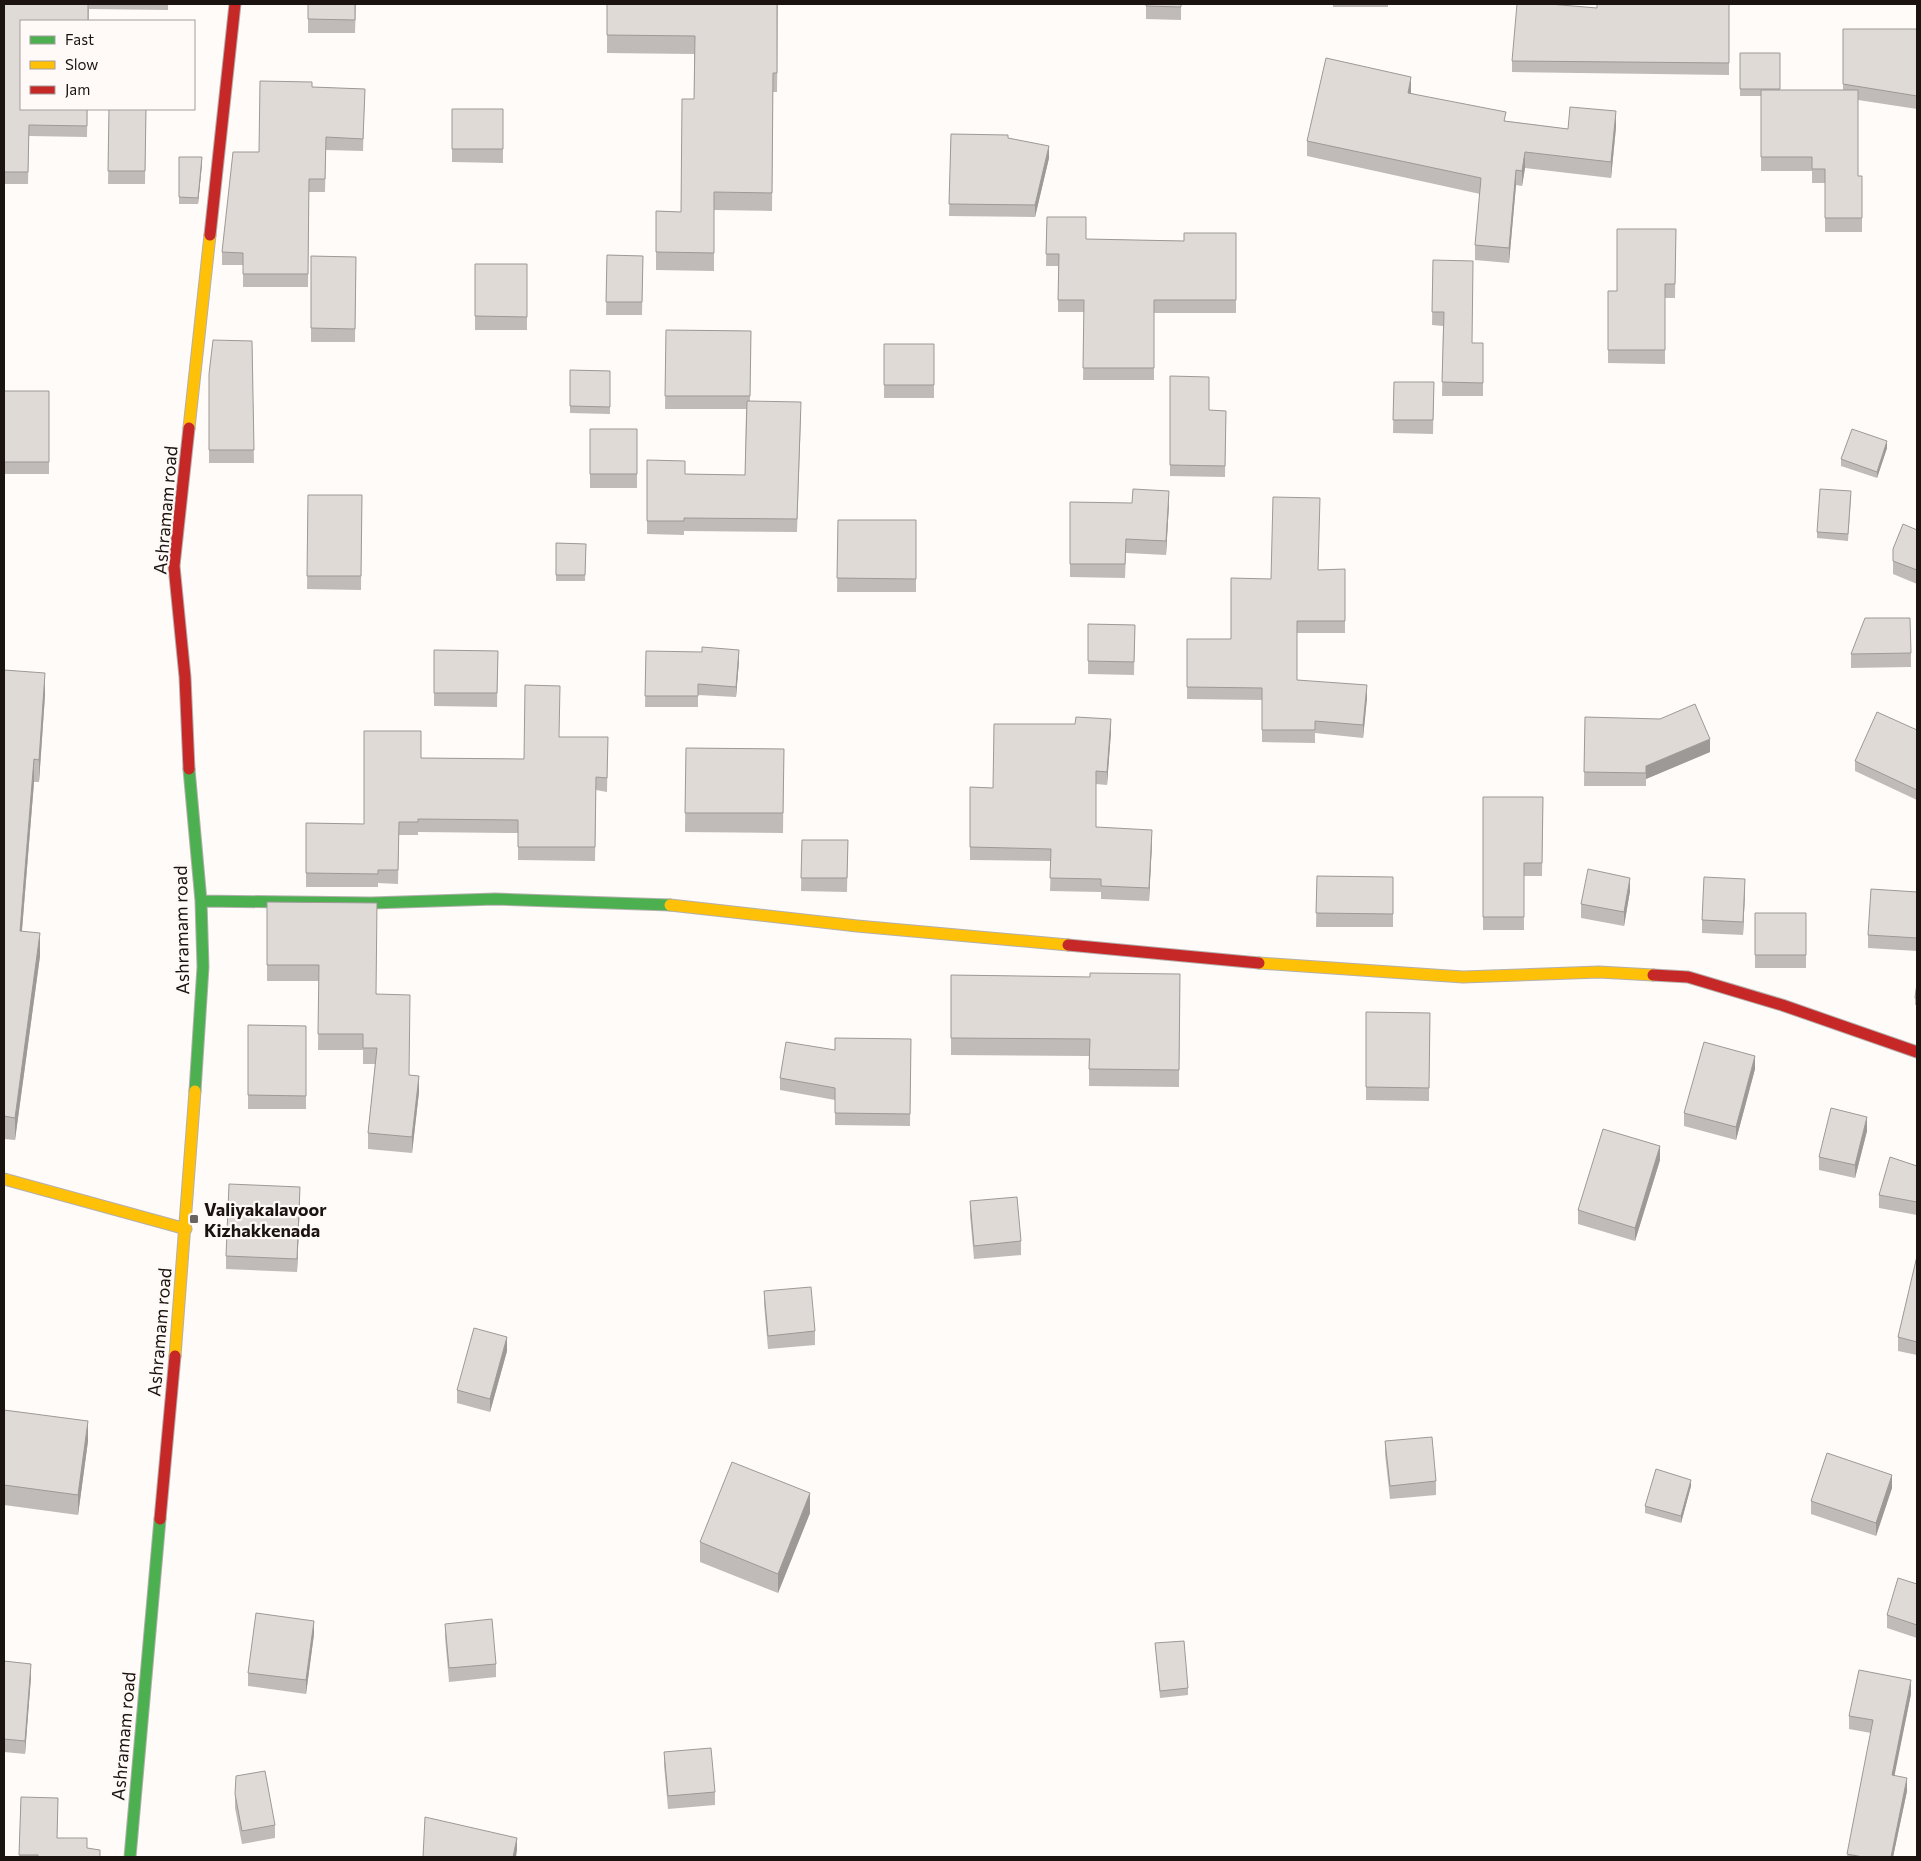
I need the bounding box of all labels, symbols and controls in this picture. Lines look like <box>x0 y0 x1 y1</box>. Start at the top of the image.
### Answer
legend <box>20 20 195 110</box>
text: Fast <box>65 30 94 48</box>
text: Slow <box>65 55 98 73</box>
text: Jam <box>65 80 90 98</box>
street label: Ashramam road <box>148 445 182 575</box>
street label: Ashramam road <box>169 865 193 995</box>
place label: Valiyakalavoor Kizhakkenada <box>204 1198 327 1241</box>
marker: Valiyakalavoor Kizhakkenada <box>188 1213 200 1225</box>
street label: Ashramam road <box>142 1267 176 1397</box>
street label: Ashramam road <box>106 1671 140 1801</box>

